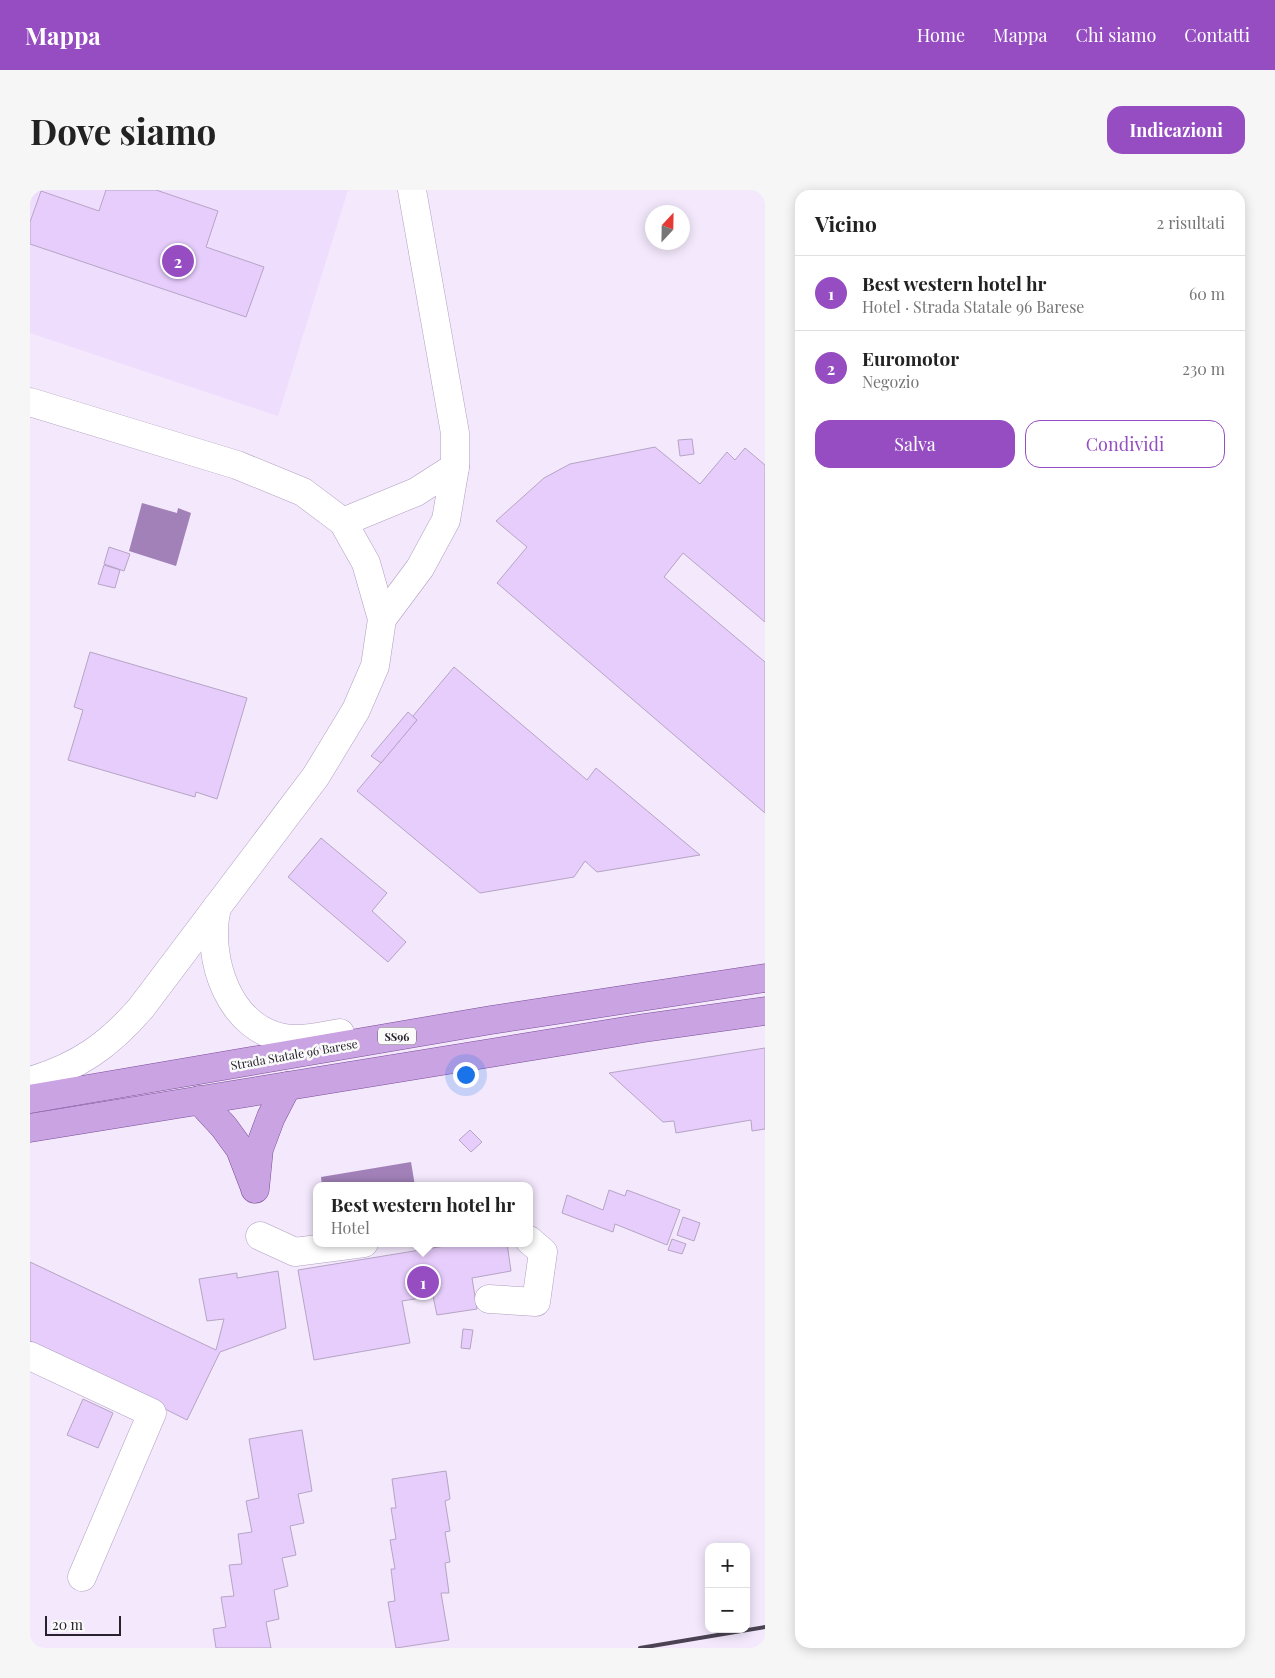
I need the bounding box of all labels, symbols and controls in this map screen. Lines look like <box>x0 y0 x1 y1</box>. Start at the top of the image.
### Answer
text: Mappa <box>25 19 101 51</box>
text: Home <box>917 23 965 47</box>
text: Mappa <box>993 23 1048 47</box>
text: Chi siamo <box>1076 23 1156 47</box>
text: Contatti <box>1184 23 1250 47</box>
button: Indicazioni <box>1107 106 1245 154</box>
text: Dove siamo <box>30 107 216 154</box>
north arrow <box>645 205 690 250</box>
text: Vicino <box>815 209 877 237</box>
text: 2 risultati <box>1157 212 1225 233</box>
pin: 2 <box>162 242 194 280</box>
text: Best western hotel hr <box>862 270 1046 296</box>
text: 1 <box>828 283 834 304</box>
text: 60 m <box>1189 283 1225 304</box>
text: Hotel · Strada Statale 96 Barese <box>862 296 1084 317</box>
text: Euromotor <box>862 345 959 371</box>
text: 2 <box>827 358 835 379</box>
text: 230 m <box>1182 358 1225 379</box>
text: Negozio <box>862 371 919 392</box>
button: Salva <box>815 420 1015 468</box>
button: Condividi <box>1025 420 1225 468</box>
road number: SS96 <box>378 1028 416 1044</box>
street label: Strada Statale 96 Barese <box>229 1035 359 1073</box>
your location <box>453 1062 479 1088</box>
popup <box>313 1182 533 1247</box>
text: Best western hotel hr <box>331 1191 515 1217</box>
text: Hotel <box>331 1217 370 1238</box>
pin: 1 <box>407 1263 439 1301</box>
map controls <box>705 1543 750 1633</box>
button: + <box>705 1543 750 1588</box>
button: − <box>705 1588 750 1633</box>
scale bar <box>45 1613 121 1636</box>
text: 20 m <box>52 1615 83 1634</box>

